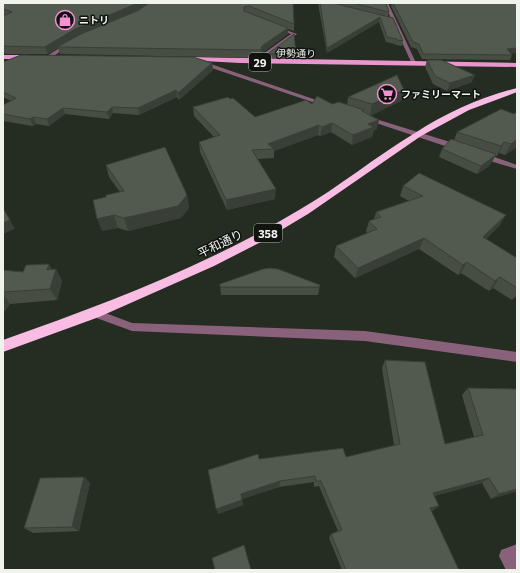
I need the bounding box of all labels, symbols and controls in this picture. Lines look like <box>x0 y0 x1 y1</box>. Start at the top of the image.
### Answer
shop icon: ニトリ <box>54 9 76 31</box>
place label: ニトリ <box>79 14 109 26</box>
street label: 伊勢通り <box>276 47 316 59</box>
road number: 29 <box>249 53 271 71</box>
supermarket icon: ファミリーマート <box>376 83 398 105</box>
place label: ファミリーマート <box>401 88 481 100</box>
road number: 358 <box>254 224 282 242</box>
street label: 平和通り <box>195 226 245 260</box>

